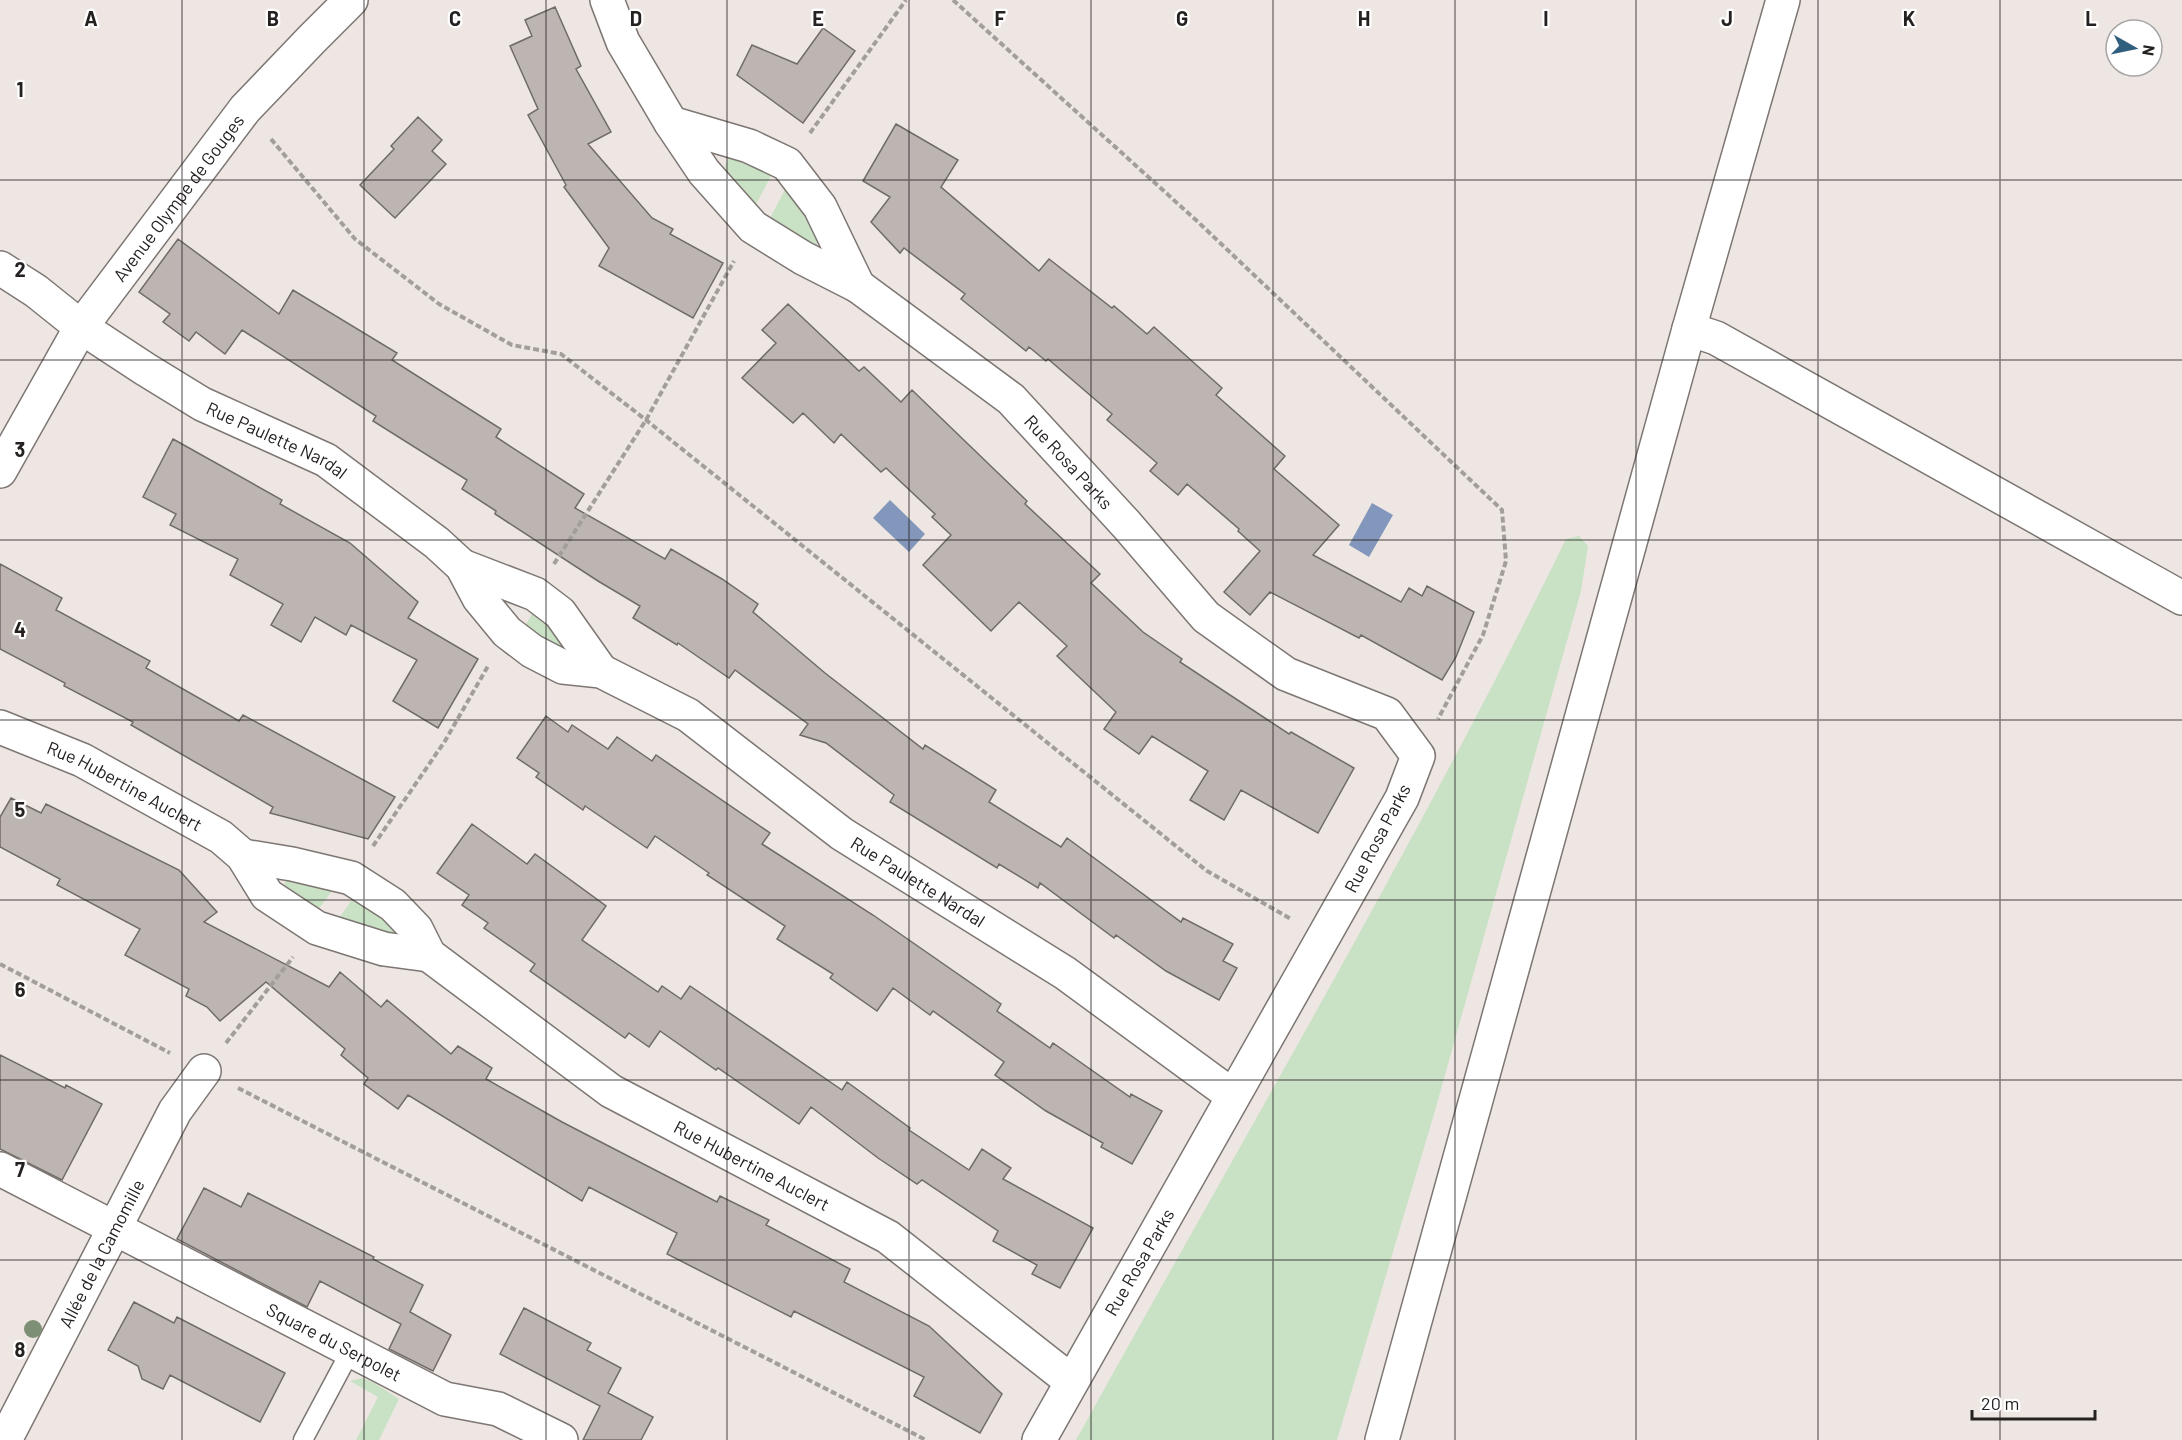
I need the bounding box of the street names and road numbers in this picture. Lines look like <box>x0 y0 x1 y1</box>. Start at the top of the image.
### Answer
street label: Avenue Olympe de Gouges <box>108 110 248 286</box>
street label: Rue Paulette Nardal <box>203 397 352 483</box>
street label: Rue Rosa Parks <box>1020 410 1118 514</box>
street label: Rue Hubertine Auclert <box>44 736 206 835</box>
street label: Rue Rosa Parks <box>1339 780 1415 896</box>
street label: Rue Paulette Nardal <box>847 831 989 932</box>
street label: Rue Hubertine Auclert <box>670 1115 833 1215</box>
street label: Allée de la Camomille <box>54 1176 149 1331</box>
street label: Rue Rosa Parks <box>1099 1205 1179 1319</box>
street label: Square du Serpolet <box>263 1298 405 1386</box>

